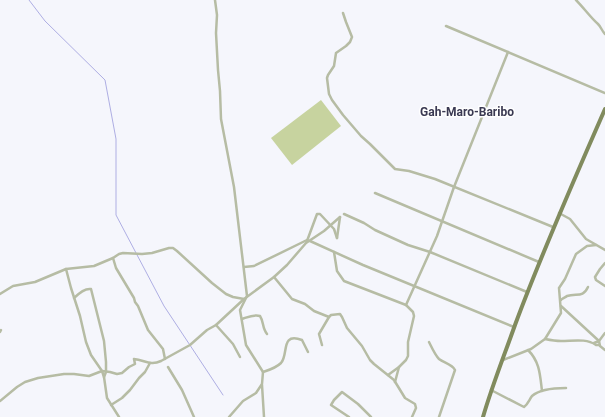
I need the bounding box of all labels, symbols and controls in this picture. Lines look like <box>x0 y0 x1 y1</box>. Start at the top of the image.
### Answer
district label: Gah-Maro-Baribo <box>420 105 514 119</box>

